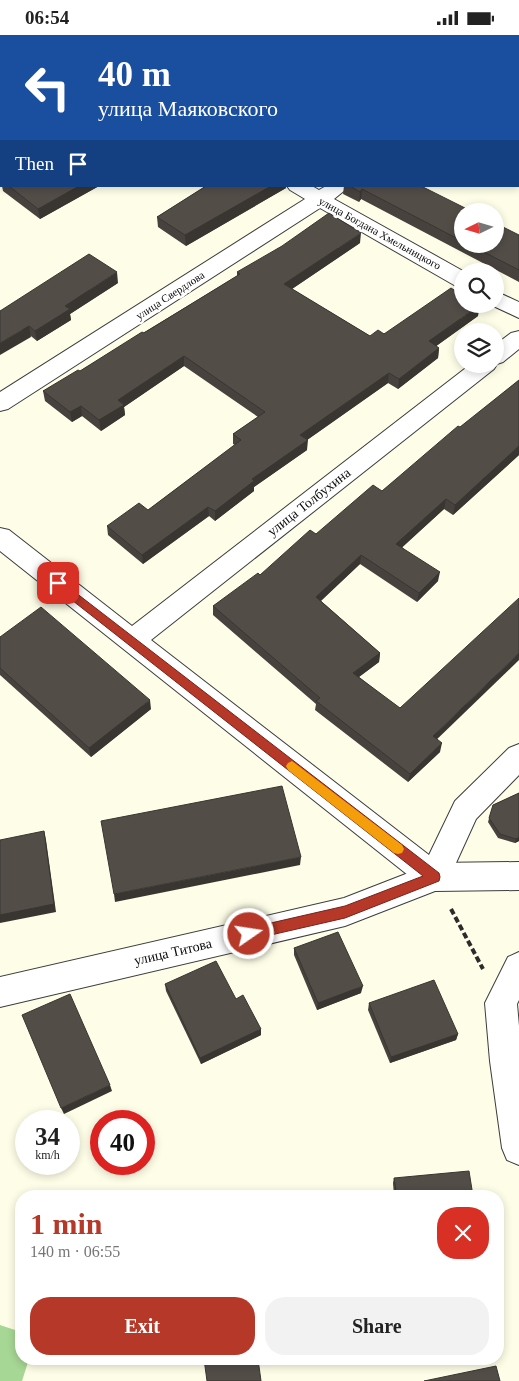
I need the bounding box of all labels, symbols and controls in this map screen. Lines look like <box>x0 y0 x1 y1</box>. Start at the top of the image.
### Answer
text: 06:54 <box>25 7 69 28</box>
icon: left <box>15 55 80 120</box>
text: 40 m <box>98 55 171 94</box>
text: улица Маяковского <box>98 96 278 121</box>
icon: arrive <box>64 150 92 178</box>
text: Then <box>15 153 54 174</box>
street label: улица Богдана Хмельницкого <box>317 194 444 272</box>
north arrow <box>454 203 504 253</box>
map controls <box>454 203 504 373</box>
button: search <box>454 263 504 313</box>
street label: улица Свердлова <box>134 268 207 322</box>
button: layers <box>454 323 504 373</box>
street label: улица Толбухина <box>265 464 354 539</box>
pin <box>37 562 79 604</box>
icon: arrive <box>44 569 72 597</box>
position arrow <box>222 907 274 959</box>
street label: улица Титова <box>133 936 214 968</box>
speed limit sign: 40 <box>90 1110 155 1175</box>
text: 34 <box>35 1123 60 1150</box>
text: km/h <box>35 1148 60 1162</box>
text: 1 min <box>30 1207 103 1240</box>
button: close <box>437 1207 489 1259</box>
text: 140 m · 06:55 <box>30 1243 120 1260</box>
button: Exit <box>30 1297 255 1355</box>
button: Share <box>265 1297 489 1355</box>

